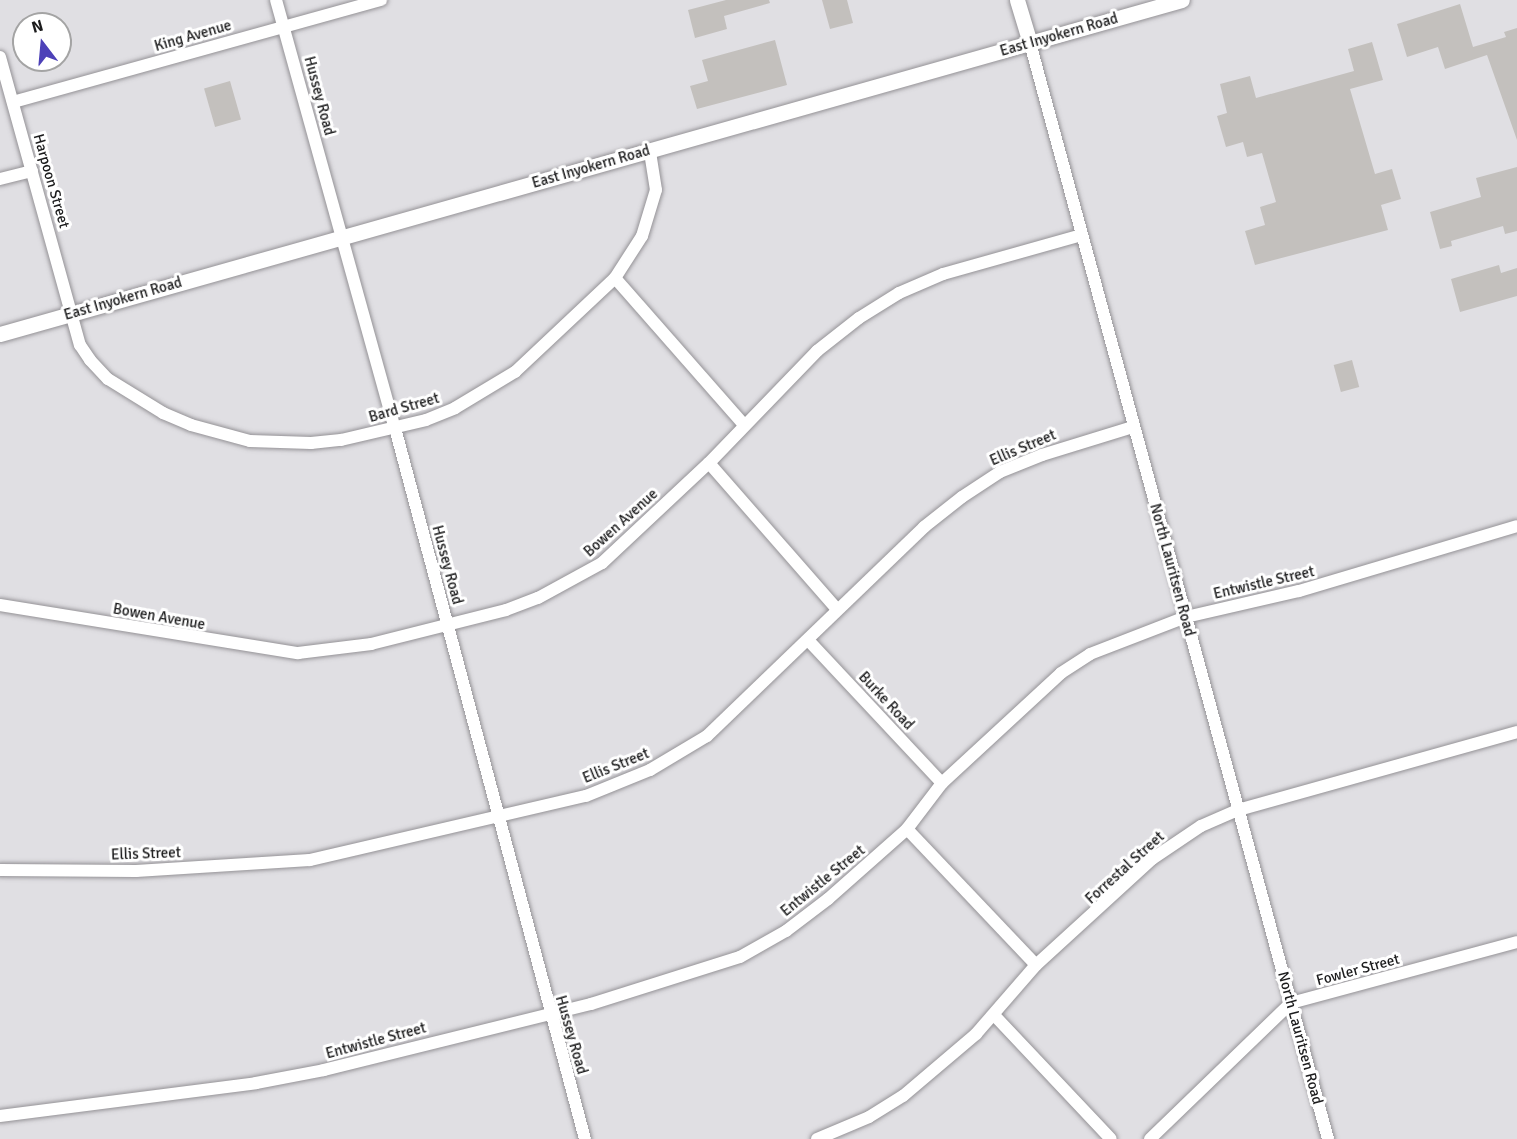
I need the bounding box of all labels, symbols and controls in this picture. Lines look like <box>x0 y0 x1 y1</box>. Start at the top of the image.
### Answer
street label: East Inyokern Road <box>998 10 1120 60</box>
north arrow <box>12 12 72 72</box>
text: N <box>29 15 46 38</box>
street label: King Avenue <box>152 16 234 56</box>
street label: Hussey Road <box>300 54 338 138</box>
street label: Harpoon Street <box>29 132 73 230</box>
street label: East Inyokern Road <box>530 142 652 192</box>
street label: East Inyokern Road <box>62 274 184 324</box>
street label: Bard Street <box>367 389 441 427</box>
street label: Ellis Street <box>987 426 1059 470</box>
street label: Bowen Avenue <box>580 485 662 561</box>
street label: North Lauritsen Road <box>1146 502 1198 638</box>
street label: Hussey Road <box>428 523 466 607</box>
street label: Entwistle Street <box>1212 563 1316 603</box>
street label: Bowen Avenue <box>112 600 206 634</box>
street label: Burke Road <box>855 668 917 734</box>
street label: Ellis Street <box>580 745 652 787</box>
street label: Forrestal Street <box>1082 828 1168 908</box>
street label: Entwistle Street <box>777 842 869 920</box>
street label: Ellis Street <box>111 844 181 864</box>
street label: Fowler Street <box>1314 950 1402 990</box>
street label: North Lauritsen Road <box>1274 970 1326 1106</box>
street label: Hussey Road <box>551 994 591 1076</box>
street label: Entwistle Street <box>324 1019 428 1063</box>

